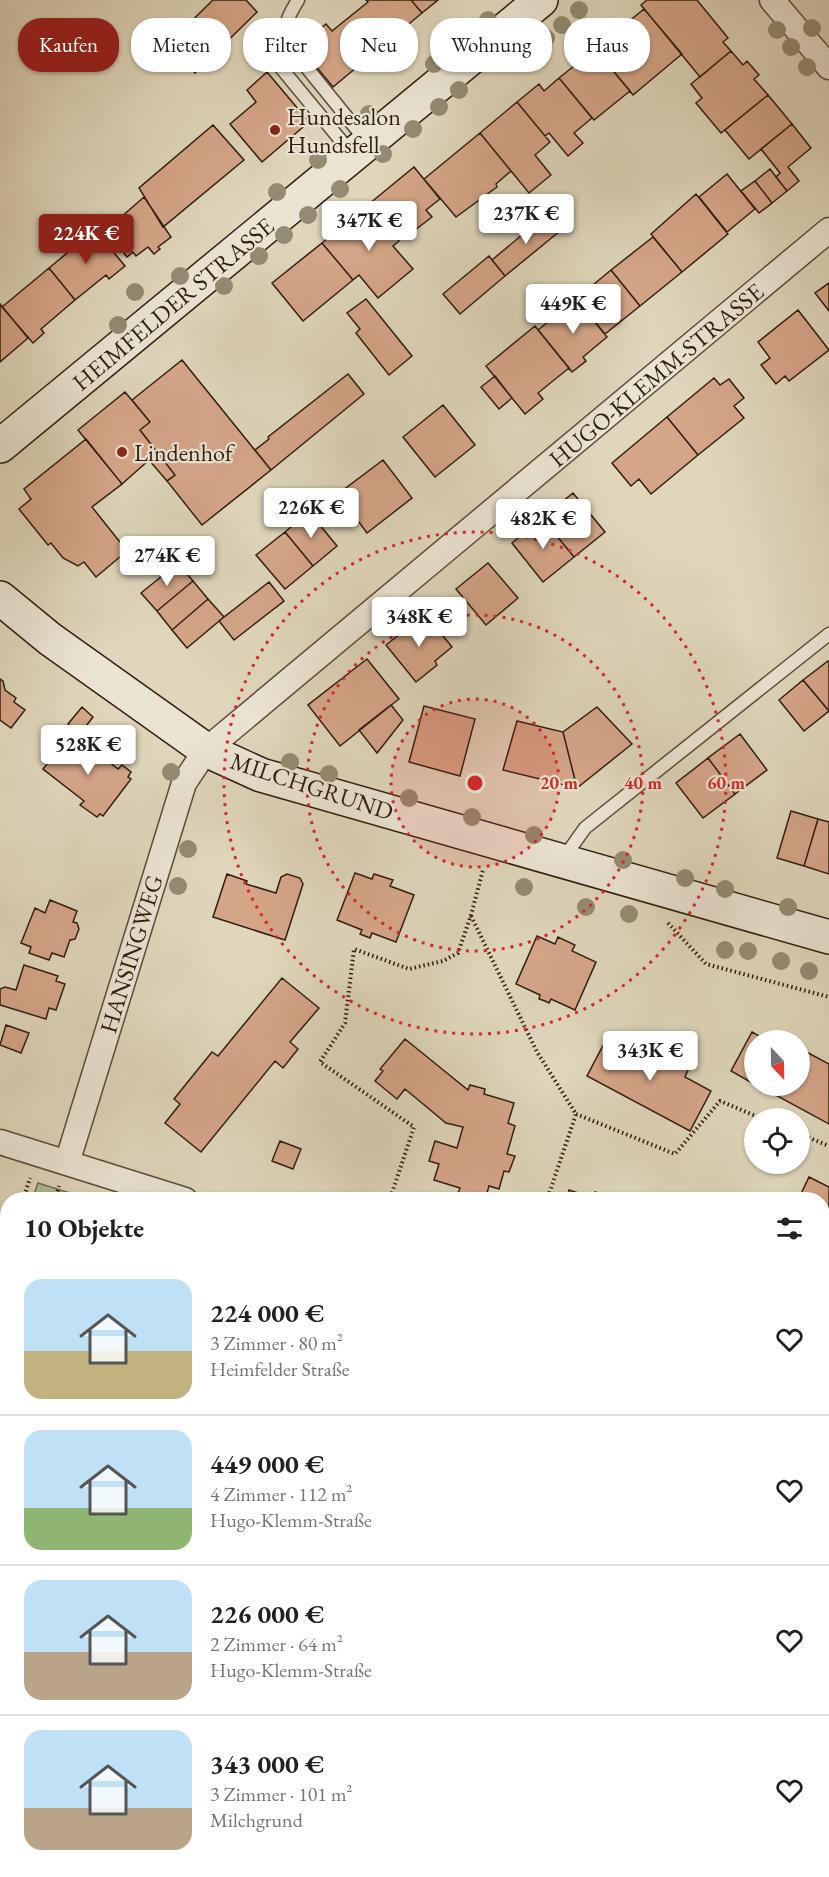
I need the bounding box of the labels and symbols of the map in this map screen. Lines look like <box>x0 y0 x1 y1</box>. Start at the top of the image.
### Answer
place label: Hundesalon Hundsfell <box>287 101 401 160</box>
marker: Hundesalon Hundsfell <box>268 123 282 137</box>
pin: 237K € <box>477 194 575 245</box>
pin: 347K € <box>320 201 418 252</box>
street label: HEIMFELDER STRASSE <box>66 211 280 397</box>
pin: 224K € <box>37 214 135 265</box>
street label: HUGO-KLEMM-STRASSE <box>542 276 770 474</box>
pin: 449K € <box>524 284 622 335</box>
place label: Lindenhof <box>134 437 236 468</box>
marker: Lindenhof <box>115 445 129 459</box>
pin: 226K € <box>262 488 360 539</box>
pin: 482K € <box>494 499 592 550</box>
pin: 274K € <box>118 536 216 587</box>
pin: 348K € <box>370 597 468 648</box>
pin: 528K € <box>39 725 137 776</box>
street label: MILCHGRUND <box>227 745 397 827</box>
text: 20 m <box>540 771 578 794</box>
text: 40 m <box>624 771 662 794</box>
text: 60 m <box>707 771 745 794</box>
centre of rings <box>465 773 485 793</box>
street label: HANSINGWEG <box>92 871 170 1037</box>
north arrow <box>744 1030 810 1096</box>
pin: 343K € <box>601 1031 699 1082</box>

